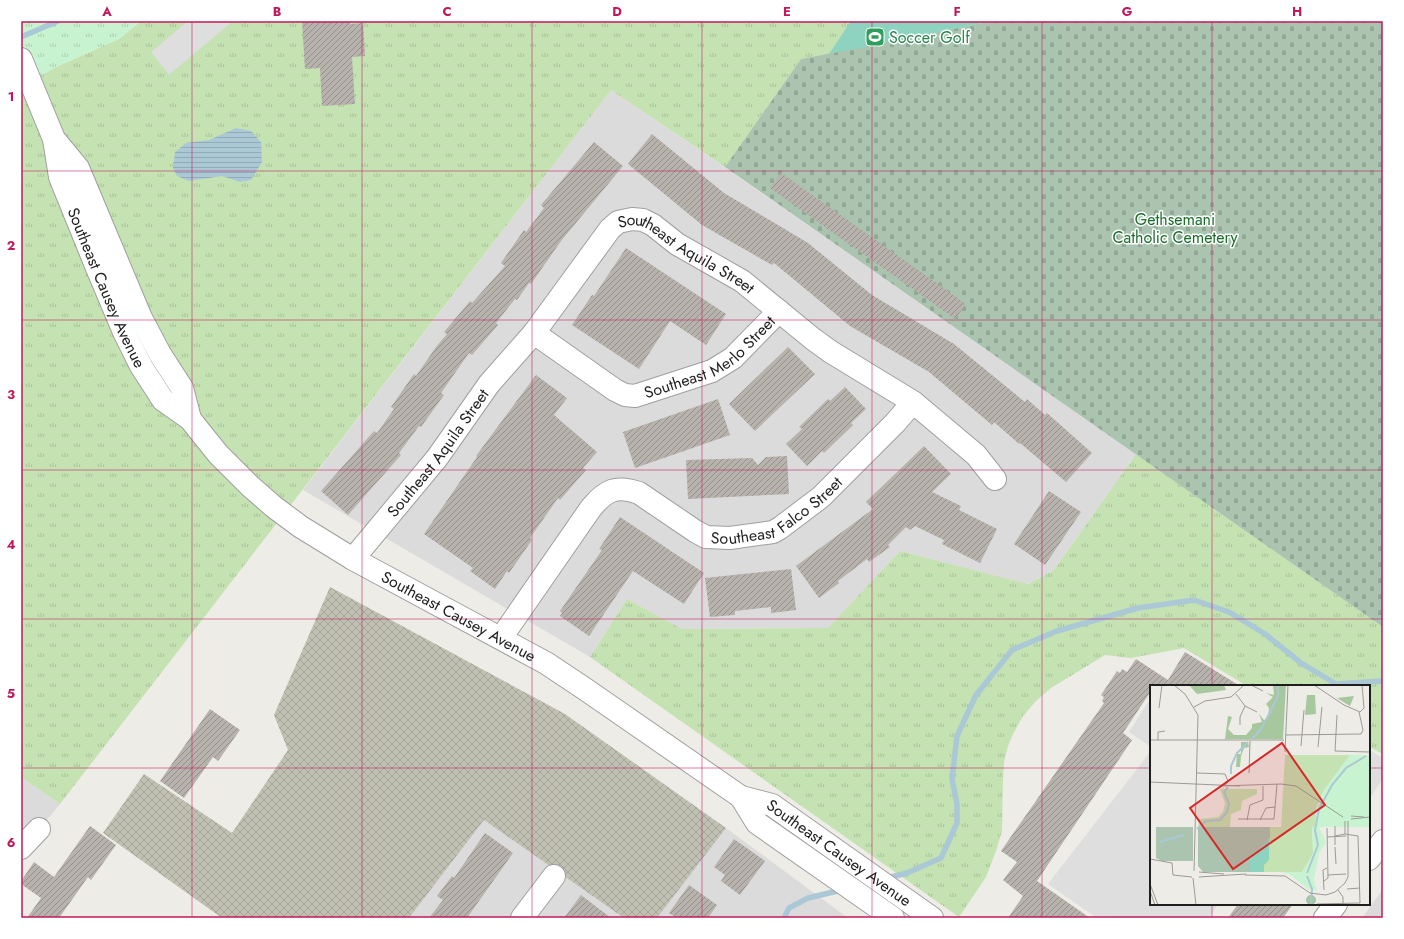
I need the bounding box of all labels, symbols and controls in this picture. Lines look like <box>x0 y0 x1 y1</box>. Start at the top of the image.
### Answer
text: A <box>101 2 112 21</box>
text: B <box>273 2 282 21</box>
text: C <box>442 2 452 21</box>
text: D <box>612 2 622 21</box>
text: E <box>783 2 791 21</box>
text: F <box>953 2 961 21</box>
text: G <box>1122 2 1133 21</box>
text: H <box>1292 2 1302 21</box>
sports icon: Soccer Golf <box>864 26 886 48</box>
place label: Soccer Golf <box>889 26 970 49</box>
text: 1 <box>8 87 14 106</box>
street label: Southeast Causey Avenue <box>62 204 152 372</box>
street label: Southeast Aquila Street <box>615 207 760 299</box>
park label: Gethsemani Catholic Cemetery <box>1113 208 1238 249</box>
text: 2 <box>7 236 15 255</box>
street label: Southeast Merlo Street <box>641 310 780 404</box>
street label: Southeast Aquila Street <box>381 384 494 522</box>
text: 3 <box>7 385 15 404</box>
street label: Southeast Falco Street <box>710 471 847 550</box>
text: 4 <box>6 535 16 554</box>
street label: Southeast Causey Avenue <box>377 565 540 667</box>
text: 5 <box>7 684 15 703</box>
inset map <box>1150 685 1370 905</box>
street label: Southeast Causey Avenue <box>762 793 916 912</box>
text: 6 <box>7 833 16 852</box>

